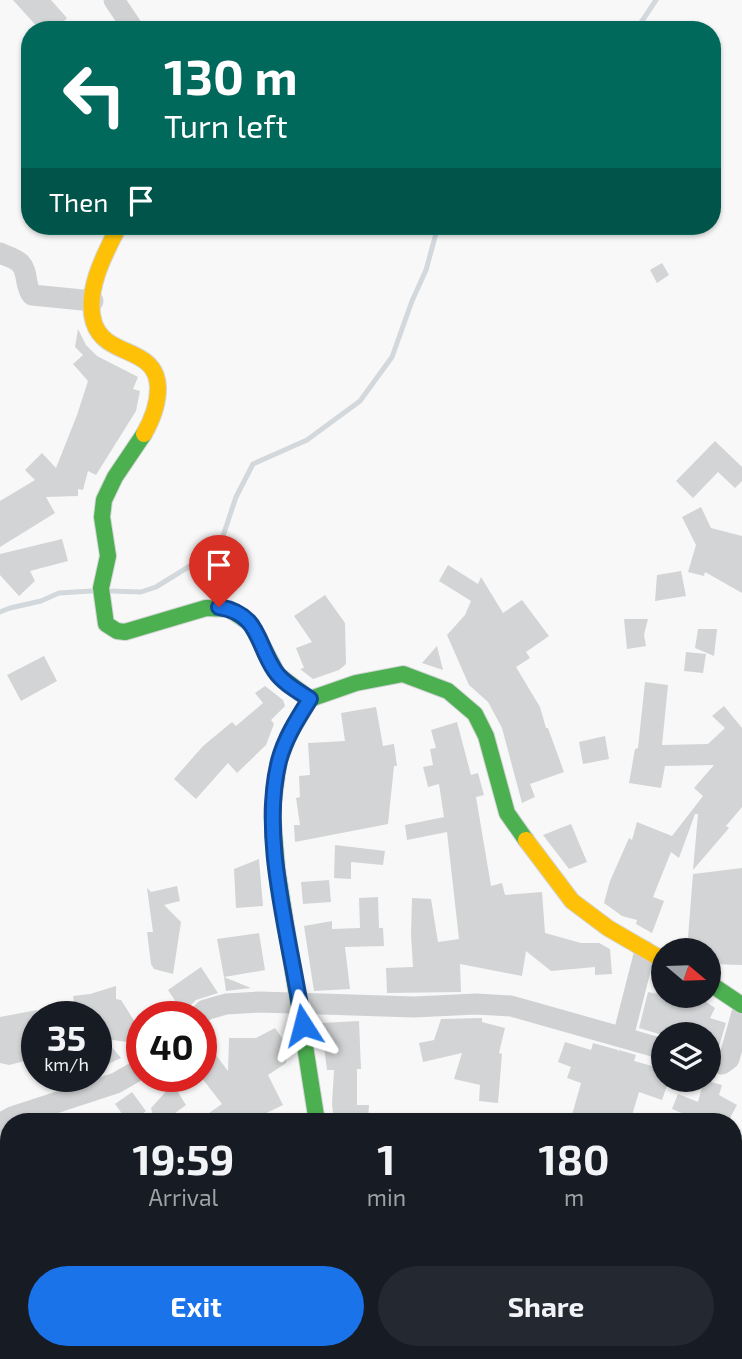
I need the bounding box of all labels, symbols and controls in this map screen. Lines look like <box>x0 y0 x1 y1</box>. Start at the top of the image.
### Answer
text: 130 m <box>164 46 298 105</box>
icon: left <box>49 49 140 140</box>
text: Turn left <box>164 106 288 144</box>
icon: arrive <box>122 182 160 220</box>
text: Then <box>49 186 108 217</box>
pin <box>189 535 249 607</box>
icon: arrive <box>200 546 238 584</box>
north arrow <box>651 938 721 1008</box>
map controls <box>651 938 721 1092</box>
position arrow <box>266 988 340 1062</box>
speed limit sign: 40 <box>126 1001 217 1092</box>
text: 35 <box>47 1016 86 1058</box>
button: layers <box>651 1022 721 1092</box>
text: km/h <box>44 1053 89 1075</box>
text: 19:59 <box>133 1133 234 1183</box>
text: 1 <box>377 1133 396 1183</box>
text: 180 <box>539 1133 609 1183</box>
text: Arrival <box>148 1183 218 1211</box>
text: min <box>367 1183 406 1211</box>
text: m <box>564 1183 584 1211</box>
button: Exit <box>28 1266 364 1346</box>
button: Share <box>378 1266 714 1346</box>

